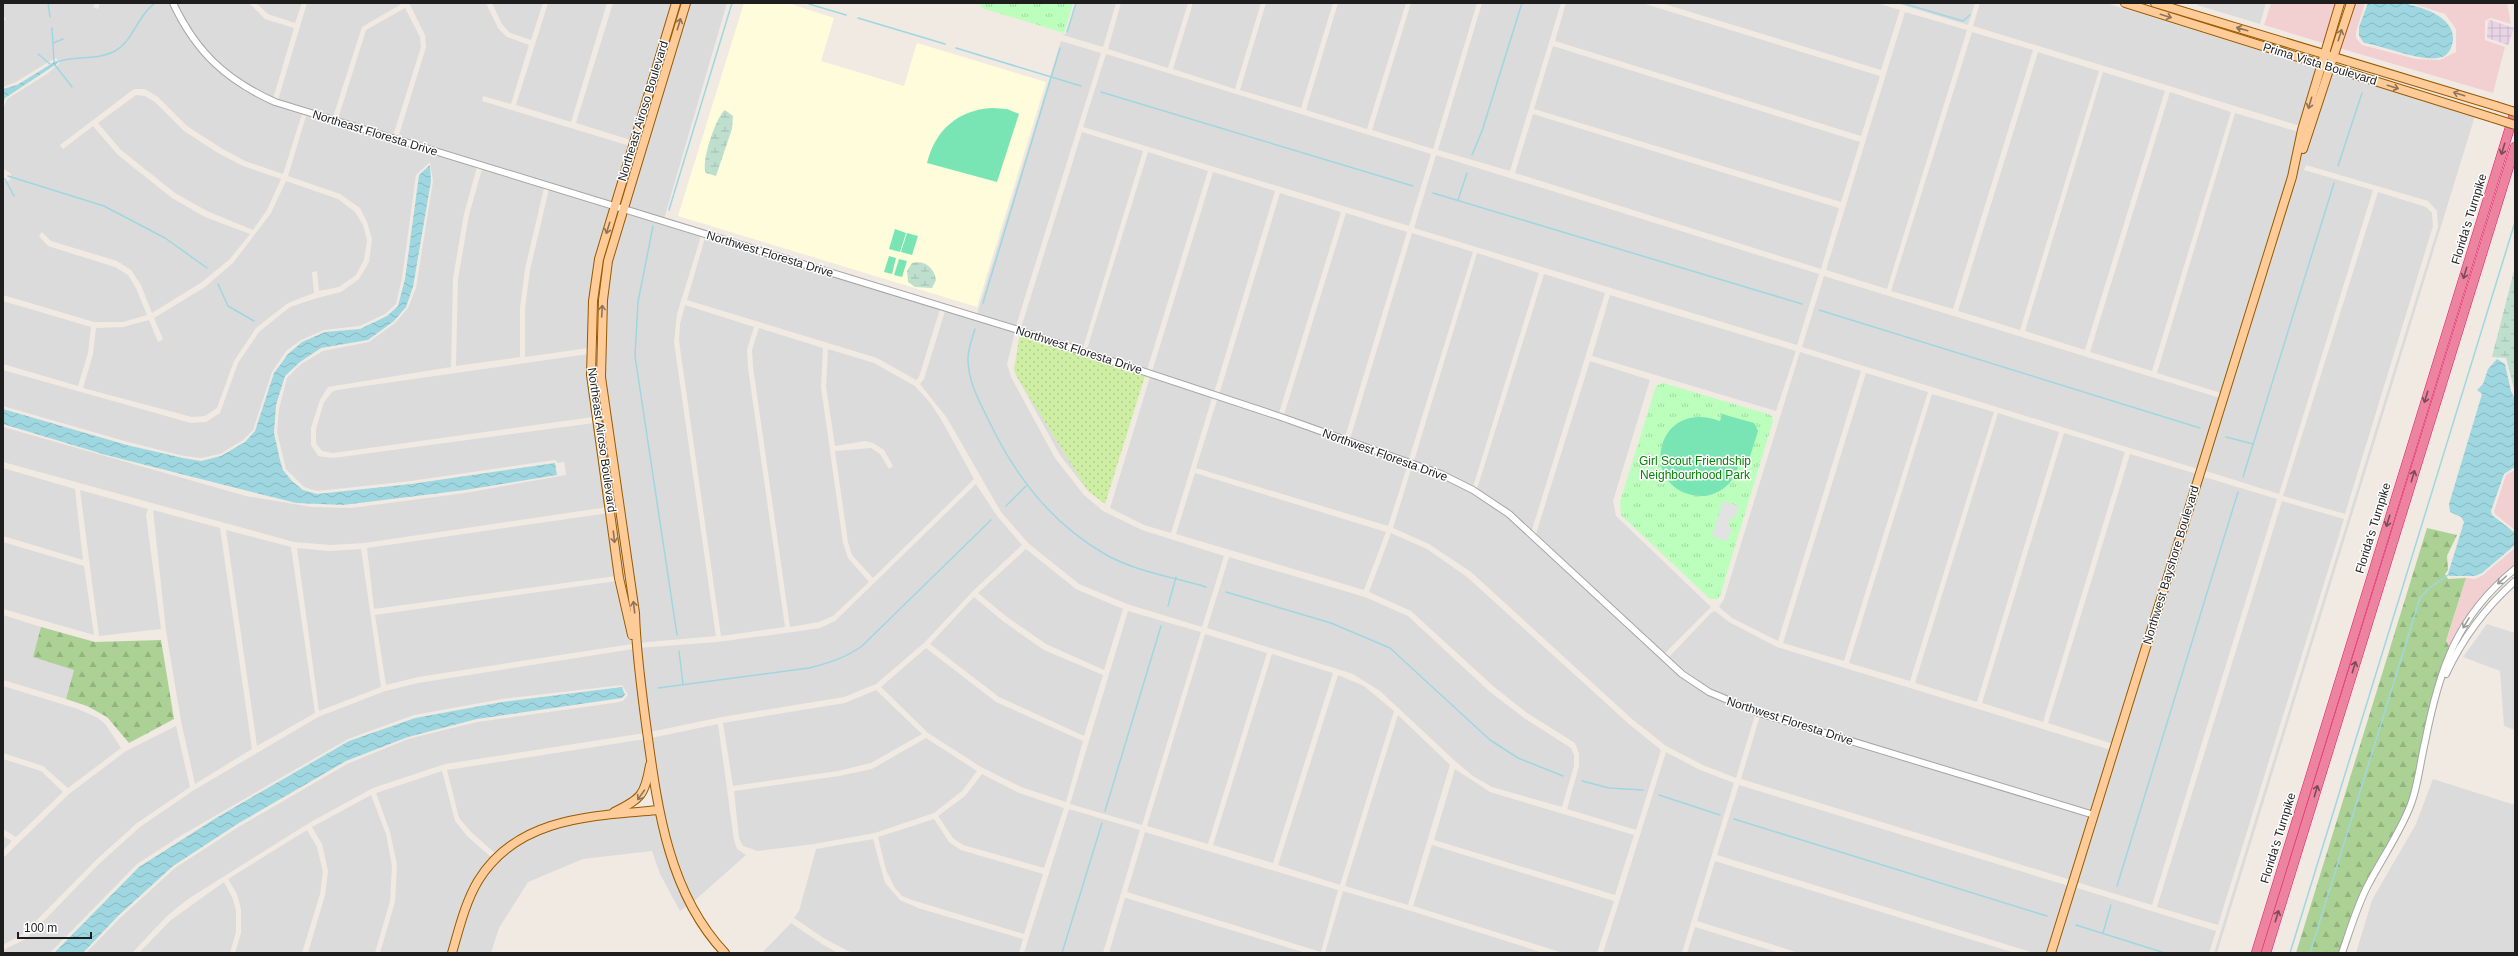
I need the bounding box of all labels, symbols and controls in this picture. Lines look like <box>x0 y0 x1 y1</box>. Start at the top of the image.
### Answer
one-way arrow <box>2159 12 2171 20</box>
one-way arrow <box>676 18 683 31</box>
one-way arrow <box>2236 25 2249 32</box>
one-way arrow <box>2337 29 2344 42</box>
street label: Northeast Airoso Boulevard <box>615 39 671 183</box>
street label: Prima Vista Boulevard <box>2261 40 2379 88</box>
one-way arrow <box>2387 84 2400 91</box>
one-way arrow <box>2453 90 2466 97</box>
one-way arrow <box>2306 96 2313 109</box>
street label: Northeast Floresta Drive <box>311 107 440 159</box>
one-way arrow <box>2499 142 2507 154</box>
street label: Florida's Turnpike <box>2449 172 2490 266</box>
one-way arrow <box>604 221 611 234</box>
street label: Northwest Floresta Drive <box>705 228 835 280</box>
one-way arrow <box>2461 266 2468 279</box>
one-way arrow <box>598 305 606 318</box>
street label: Northwest Floresta Drive <box>1014 323 1144 377</box>
street label: Northeast Airoso Boulevard <box>585 367 619 513</box>
one-way arrow <box>2422 390 2429 403</box>
street label: Northwest Floresta Drive <box>1321 426 1450 484</box>
park label: Girl Scout Friendship Neighbourhood Park <box>1639 454 1751 482</box>
one-way arrow <box>2410 470 2417 483</box>
street label: Florida's Turnpike <box>2353 481 2394 575</box>
street label: Northwest Bayshore Boulevard <box>2140 484 2202 646</box>
one-way arrow <box>2384 514 2391 527</box>
one-way arrow <box>610 530 618 543</box>
one-way arrow <box>2497 575 2507 585</box>
one-way arrow <box>630 601 638 614</box>
one-way arrow <box>2461 617 2469 629</box>
one-way arrow <box>2351 661 2358 674</box>
street label: Northwest Floresta Drive <box>1725 694 1855 748</box>
one-way arrow <box>2313 785 2320 798</box>
one-way arrow <box>637 789 645 800</box>
street label: Florida's Turnpike <box>2258 791 2299 885</box>
one-way arrow <box>2274 909 2281 922</box>
scale bar <box>18 914 91 940</box>
text: 100 m <box>24 921 57 935</box>

